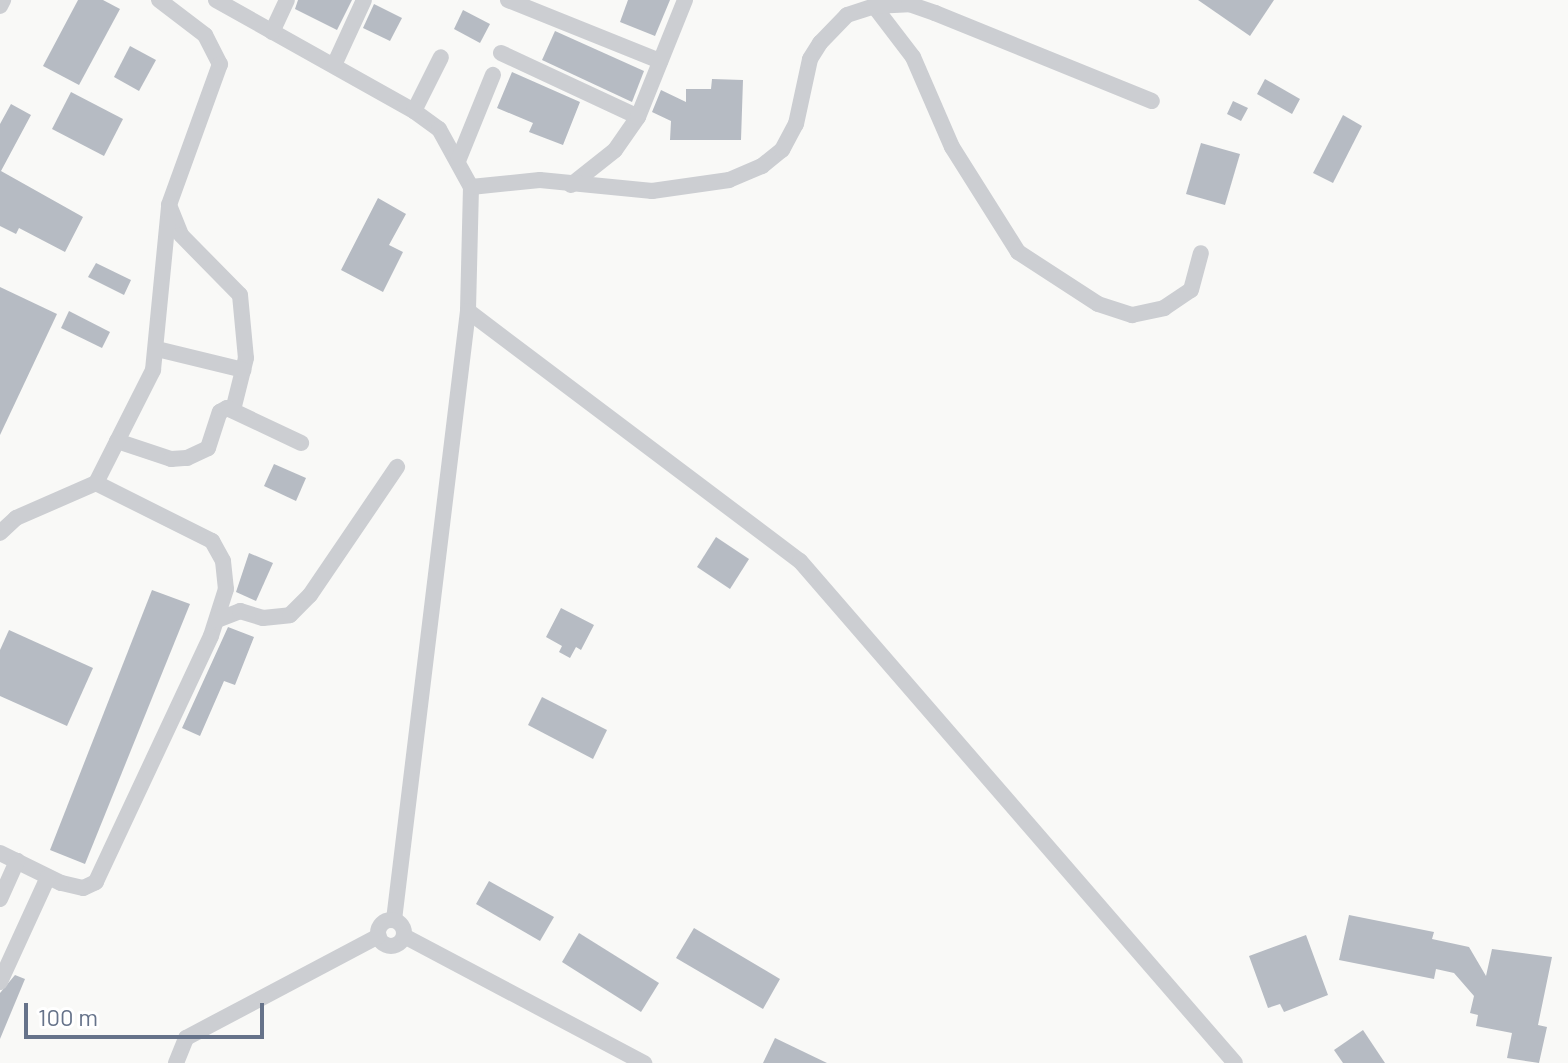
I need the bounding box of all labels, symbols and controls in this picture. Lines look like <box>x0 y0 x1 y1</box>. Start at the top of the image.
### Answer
scale bar <box>28 987 268 1037</box>
text: 100 m <box>38 1002 98 1031</box>

